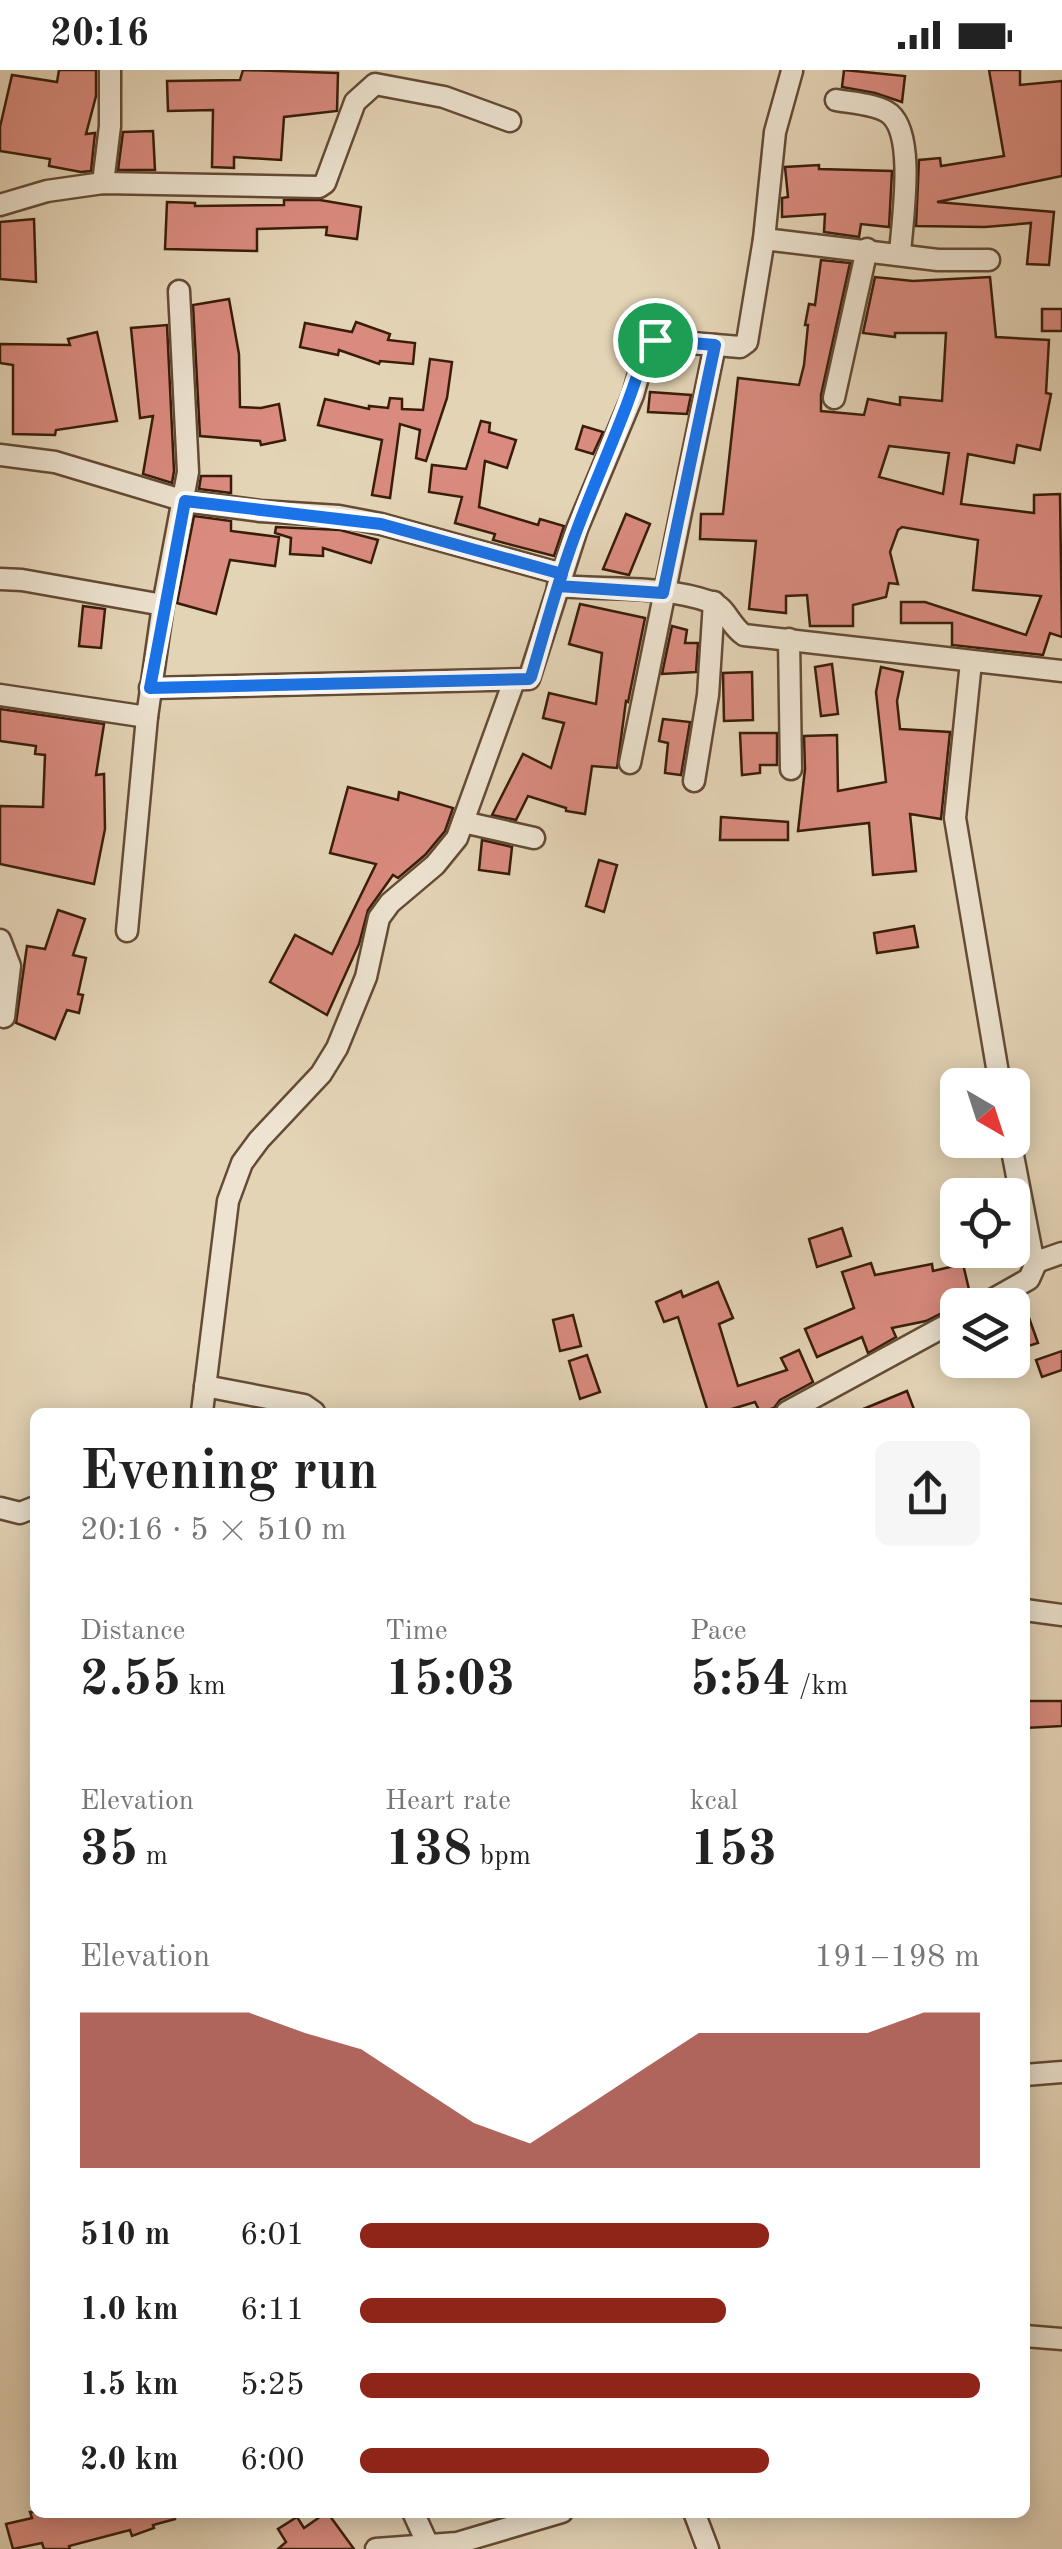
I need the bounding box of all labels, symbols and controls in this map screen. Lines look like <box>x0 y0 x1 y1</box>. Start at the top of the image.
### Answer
text: 20:16 <box>50 16 149 54</box>
pin <box>613 298 698 383</box>
icon: arrive <box>628 313 683 368</box>
north arrow <box>940 1068 1030 1158</box>
map controls <box>940 1068 1030 1378</box>
button: locate <box>940 1178 1030 1268</box>
button: layers <box>940 1288 1030 1378</box>
button: share <box>875 1441 980 1546</box>
text: Evening run <box>80 1446 378 1501</box>
text: 20:16 · 5 × 510 m <box>80 1515 347 1547</box>
text: Distance <box>80 1618 185 1646</box>
text: Time <box>385 1618 448 1646</box>
text: Pace <box>690 1618 747 1646</box>
text: 2.55 <box>80 1656 181 1706</box>
text: 15:03 <box>385 1656 515 1706</box>
text: 5:54 <box>690 1656 791 1706</box>
text: km <box>181 1673 226 1701</box>
text: /km <box>791 1673 848 1701</box>
text: Elevation <box>80 1788 194 1816</box>
text: Heart rate <box>385 1788 511 1816</box>
text: kcal <box>690 1788 738 1816</box>
text: 35 <box>80 1826 138 1876</box>
text: 138 <box>385 1826 472 1876</box>
text: 153 <box>690 1826 777 1876</box>
text: m <box>138 1843 168 1871</box>
text: bpm <box>472 1843 531 1871</box>
text: Elevation <box>80 1942 210 1974</box>
text: 191–198 m <box>814 1942 980 1974</box>
text: 510 m <box>80 2220 170 2252</box>
text: 6:01 <box>240 2220 305 2252</box>
text: 1.0 km <box>80 2295 179 2327</box>
text: 6:11 <box>240 2295 305 2327</box>
text: 1.5 km <box>80 2370 179 2402</box>
text: 5:25 <box>240 2370 305 2402</box>
text: 2.0 km <box>80 2445 179 2477</box>
text: 6:00 <box>240 2445 305 2477</box>

